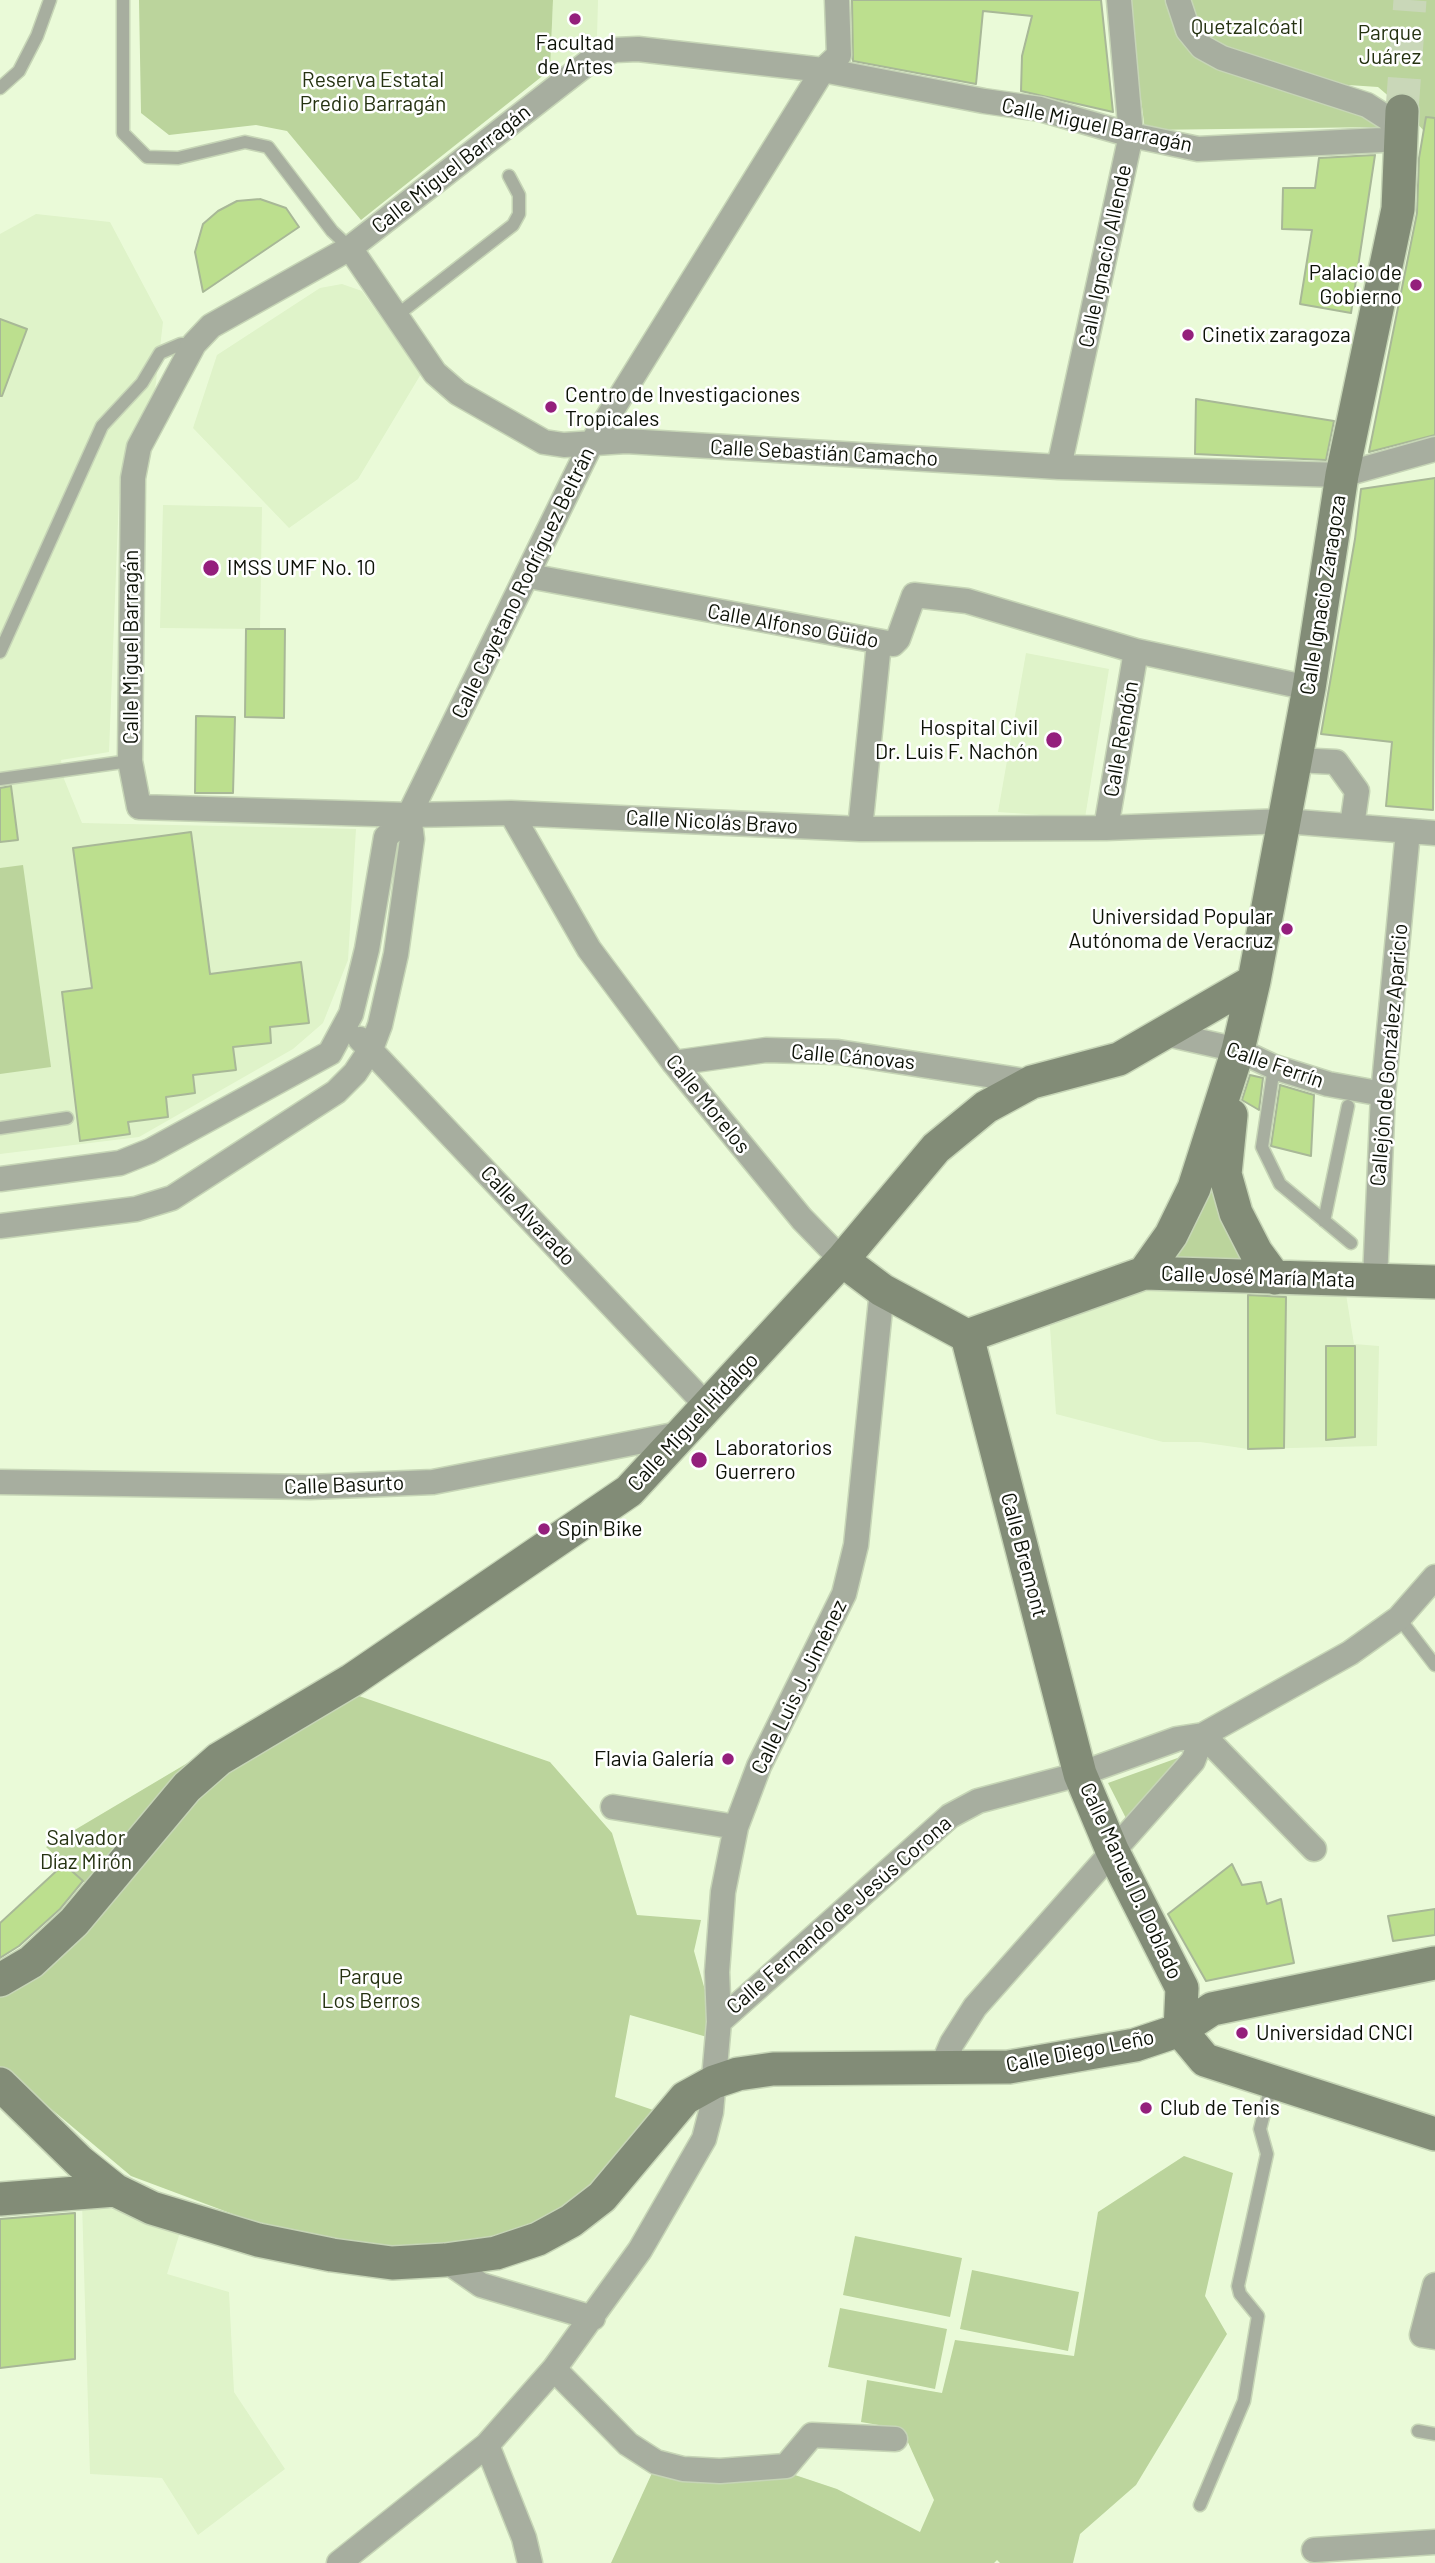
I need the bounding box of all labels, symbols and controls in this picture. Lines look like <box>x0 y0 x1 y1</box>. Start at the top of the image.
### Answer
marker: Facultad de Artes <box>567 11 583 27</box>
park label: Quetzalcóatl <box>1191 14 1303 40</box>
park label: Parque Juárez <box>1358 20 1422 70</box>
place label: Facultad de Artes <box>536 30 614 80</box>
park label: Reserva Estatal Predio Barragán <box>300 67 446 117</box>
street label: Calle Miguel Barragán <box>999 92 1195 158</box>
street label: Calle Miguel Barragán <box>367 99 535 239</box>
street label: Calle Ignacio Allende <box>1073 162 1137 350</box>
place label: Palacio de Gobierno <box>1309 260 1402 310</box>
marker: Palacio de Gobierno <box>1408 277 1424 293</box>
place label: Cinetix zaragoza <box>1202 322 1351 348</box>
marker: Cinetix zaragoza <box>1180 327 1196 343</box>
place label: Centro de Investigaciones Tropicales <box>565 382 800 432</box>
marker: Centro de Investigaciones Tropicales <box>543 399 559 415</box>
street label: Calle Sebastián Camacho <box>709 434 939 472</box>
street label: Calle Cayetano Rodríguez Beltrán <box>446 443 600 723</box>
street label: Calle Ignacio Zaragoza <box>1295 493 1351 697</box>
street label: Calle Miguel Barragán <box>118 550 144 744</box>
place label: IMSS UMF No. 10 <box>227 555 376 581</box>
marker: IMSS UMF No. 10 <box>201 558 221 578</box>
street label: Calle Alfonso Güido <box>705 599 881 653</box>
street label: Calle Rendón <box>1098 679 1144 799</box>
place label: Hospital Civil Dr. Luis F. Nachón <box>875 715 1038 765</box>
marker: Hospital Civil Dr. Luis F. Nachón <box>1044 730 1064 750</box>
street label: Calle Nicolás Bravo <box>625 805 799 839</box>
place label: Universidad Popular Autónoma de Veracruz <box>1069 904 1273 954</box>
marker: Universidad Popular Autónoma de Veracruz <box>1279 921 1295 937</box>
street label: Callejón de González Aparicio <box>1365 922 1413 1188</box>
street label: Calle Ferrín <box>1223 1037 1327 1093</box>
street label: Calle Cánovas <box>790 1039 916 1075</box>
street label: Calle Morelos <box>660 1049 756 1159</box>
street label: Calle Alvarado <box>475 1161 581 1271</box>
street label: Calle José María Mata <box>1160 1261 1356 1293</box>
street label: Calle Miguel Hidalgo <box>622 1347 764 1497</box>
place label: Laboratorios Guerrero <box>715 1435 832 1485</box>
marker: Laboratorios Guerrero <box>689 1450 709 1470</box>
street label: Calle Basurto <box>283 1470 405 1500</box>
street label: Calle Bremont <box>995 1490 1053 1620</box>
place label: Spin Bike <box>558 1516 643 1542</box>
marker: Spin Bike <box>536 1521 552 1537</box>
street label: Calle Luis J. Jiménez <box>746 1596 852 1778</box>
place label: Flavia Galería <box>594 1746 714 1772</box>
marker: Flavia Galería <box>720 1751 736 1767</box>
street label: Calle Manuel D. Doblado <box>1074 1779 1188 1983</box>
street label: Calle Fernando de Jesús Corona <box>721 1811 957 2019</box>
park label: Salvador Díaz Mirón <box>40 1825 132 1875</box>
park label: Parque Los Berros <box>322 1964 420 2014</box>
place label: Universidad CNCI <box>1256 2020 1413 2046</box>
street label: Calle Diego Leño <box>1004 2024 1156 2078</box>
marker: Universidad CNCI <box>1234 2025 1250 2041</box>
place label: Club de Tenis <box>1160 2095 1280 2121</box>
marker: Club de Tenis <box>1138 2100 1154 2116</box>

